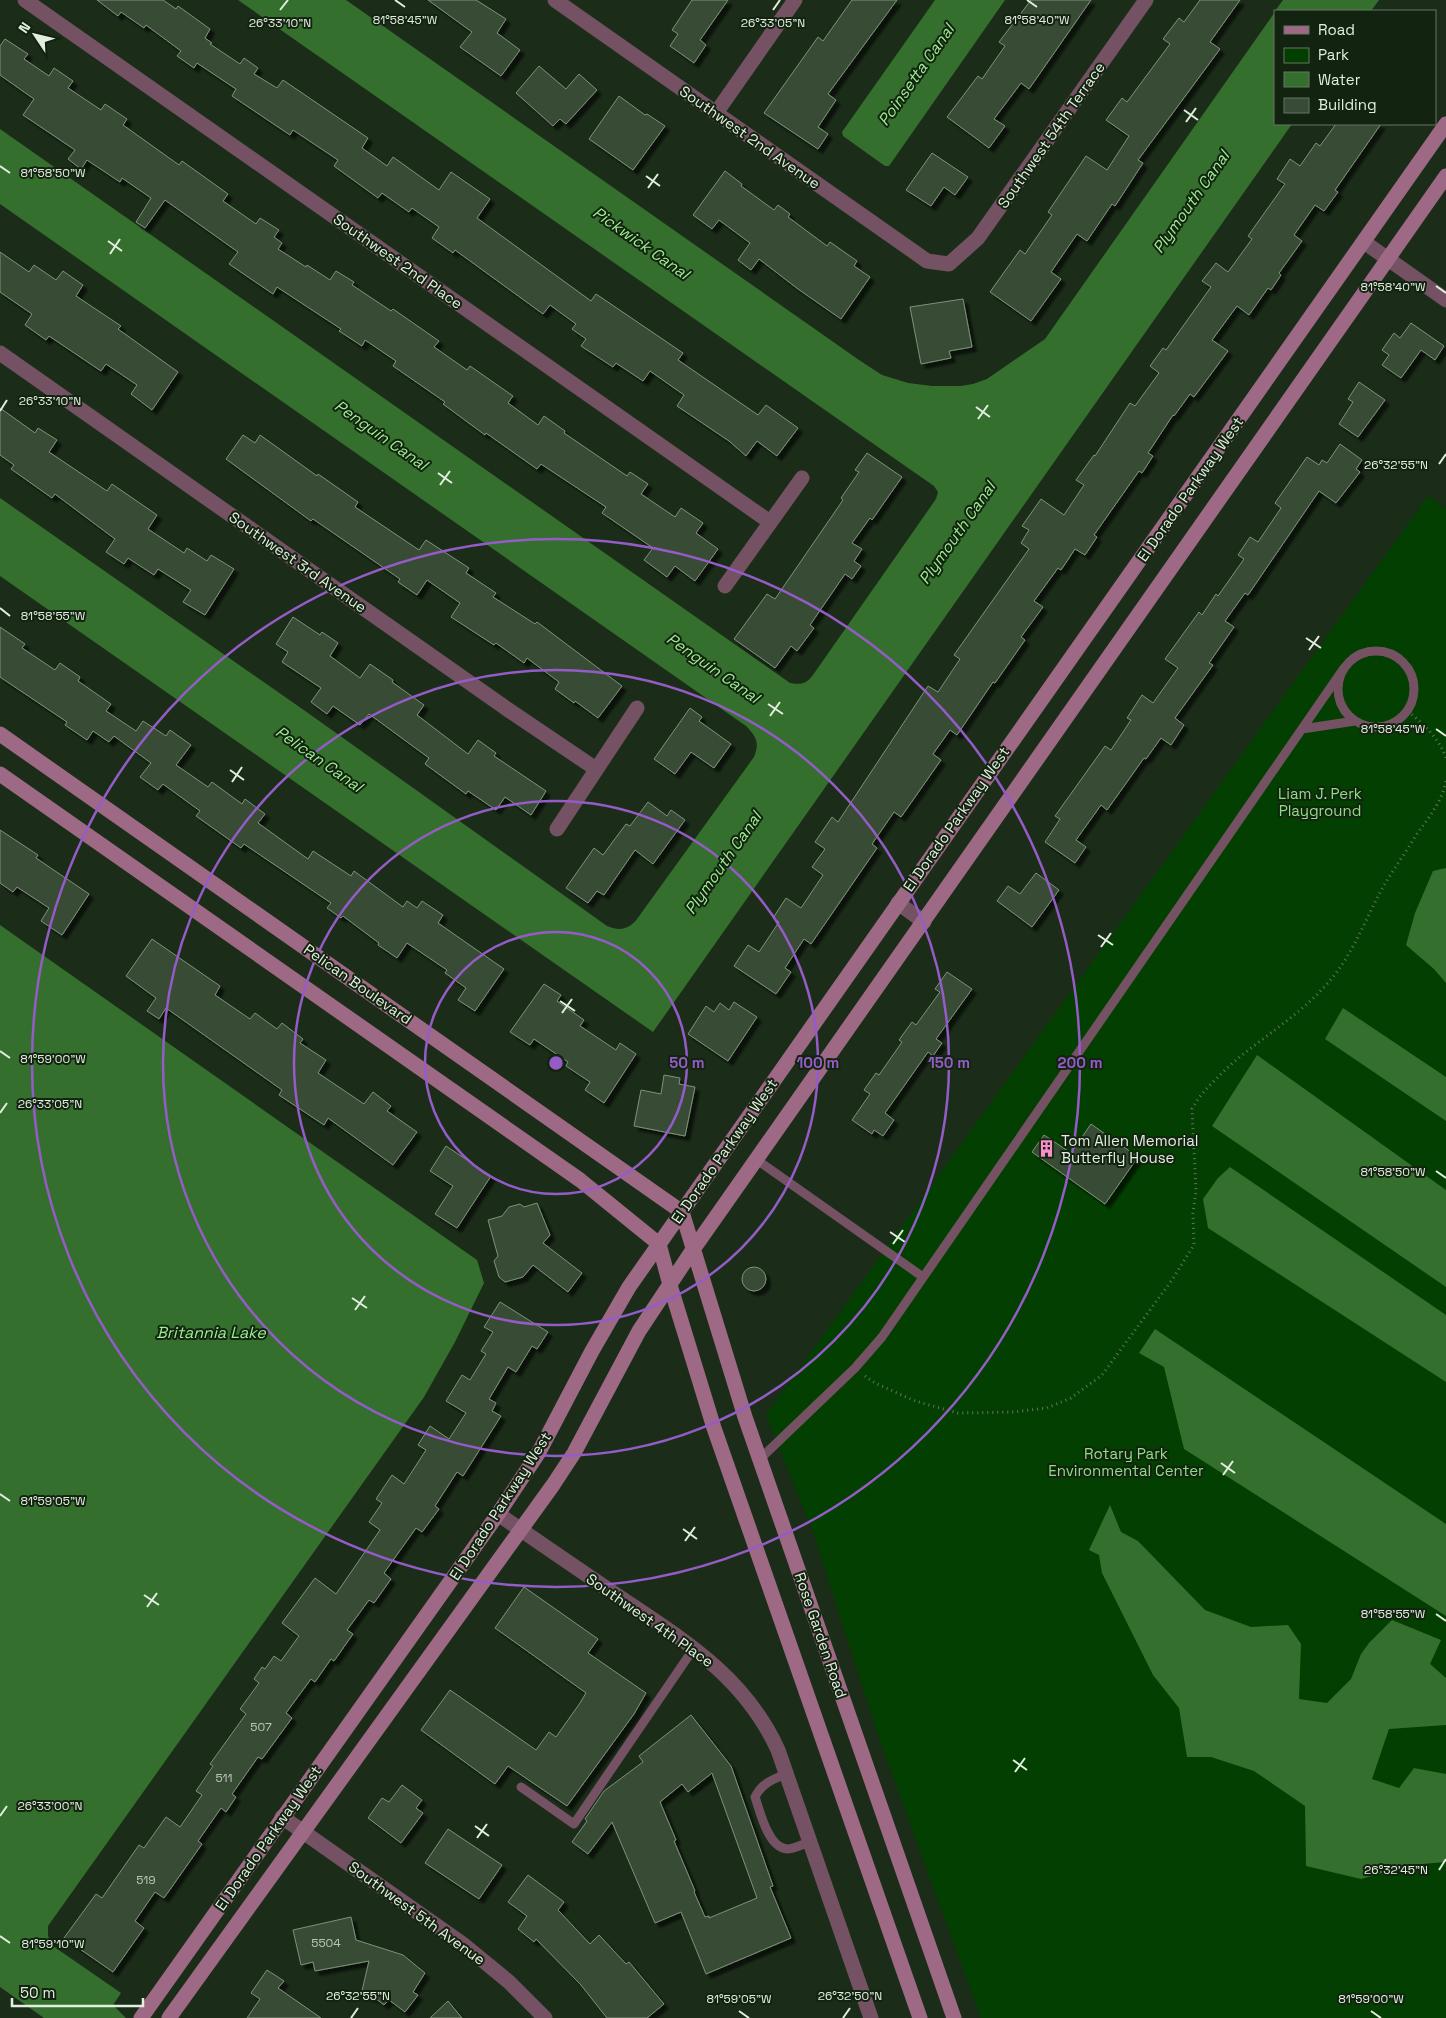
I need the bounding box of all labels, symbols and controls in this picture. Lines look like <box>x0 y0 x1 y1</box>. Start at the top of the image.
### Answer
north arrow <box>10 10 60 60</box>
legend <box>1274 10 1436 125</box>
text: 81°58'45"W <box>373 12 438 28</box>
text: 81°58'40"W <box>1004 12 1070 28</box>
text: 26°33'10"N <box>249 15 311 31</box>
text: 26°33'05"N <box>741 15 805 31</box>
water label: Poinsetta Canal <box>873 18 960 130</box>
text: N <box>14 19 34 37</box>
text: Road <box>1318 20 1355 39</box>
text: Park <box>1318 45 1349 64</box>
street label: Southwest 54th Terrace <box>993 58 1109 212</box>
text: Water <box>1318 70 1361 89</box>
street label: Southwest 2nd Avenue <box>676 81 824 193</box>
text: Building <box>1318 95 1377 114</box>
water label: Plymouth Canal <box>1148 145 1235 257</box>
text: 81°58'50"W <box>20 165 86 181</box>
water label: Pickwick Canal <box>589 202 695 285</box>
street label: Southwest 2nd Place <box>330 209 466 313</box>
text: 81°58'40"W <box>1360 279 1426 295</box>
text: 26°33'10"N <box>19 393 81 409</box>
water label: Penguin Canal <box>330 395 433 476</box>
street label: El Dorado Parkway West <box>1133 413 1247 565</box>
text: 26°32'55"N <box>1364 457 1428 473</box>
water label: Plymouth Canal <box>914 476 1001 588</box>
street label: Southwest 3rd Avenue <box>226 507 371 617</box>
text: 81°58'55"W <box>21 608 86 624</box>
water label: Penguin Canal <box>662 628 765 709</box>
water label: Pelican Canal <box>271 721 368 798</box>
text: 81°58'45"W <box>1361 721 1426 737</box>
street label: El Dorado Parkway West <box>899 743 1013 895</box>
park label: Liam J. Perk Playground <box>1278 784 1362 820</box>
water label: Plymouth Canal <box>680 806 767 918</box>
street label: Pelican Boulevard <box>300 940 416 1028</box>
text: 81°59'00"W <box>20 1051 86 1067</box>
text: 50 m <box>669 1053 705 1072</box>
text: 100 m <box>797 1053 839 1072</box>
text: 150 m <box>928 1053 970 1072</box>
text: 200 m <box>1058 1053 1102 1072</box>
centre of rings <box>547 1054 565 1072</box>
street label: El Dorado Parkway West <box>667 1075 781 1227</box>
text: 26°33'05"N <box>18 1096 82 1112</box>
place label: Tom Allen Memorial Butterfly House <box>1061 1131 1199 1167</box>
building icon: Tom Allen Memorial Butterfly House <box>1037 1139 1057 1159</box>
text: 81°58'50"W <box>1360 1164 1426 1180</box>
water label: Britannia Lake <box>156 1322 266 1343</box>
street label: El Dorado Parkway West <box>445 1428 555 1584</box>
park label: Rotary Park Environmental Center <box>1048 1444 1204 1480</box>
text: 81°59'05"W <box>20 1493 86 1509</box>
street label: Southwest 4th Place <box>583 1569 717 1671</box>
street label: Rose Garden Road <box>791 1570 851 1700</box>
text: 81°58'55"W <box>1361 1606 1426 1622</box>
house number: 507 <box>250 1719 272 1735</box>
street label: El Dorado Parkway West <box>211 1762 325 1914</box>
house number: 511 <box>215 1770 233 1786</box>
text: 26°33'00"N <box>17 1798 83 1814</box>
street label: Southwest 5th Avenue <box>345 1857 489 1969</box>
text: 26°32'45"N <box>1364 1862 1428 1878</box>
house number: 519 <box>136 1872 156 1888</box>
house number: 5504 <box>311 1935 341 1951</box>
text: 81°59'10"W <box>22 1936 85 1952</box>
scale bar <box>12 1976 144 2008</box>
text: 50 m <box>20 1983 55 2002</box>
text: 26°32'55"N <box>326 1988 390 2004</box>
text: 26°32'50"N <box>818 1988 882 2004</box>
text: 81°59'05"W <box>706 1991 772 2007</box>
text: 81°59'00"W <box>1338 1991 1404 2007</box>

